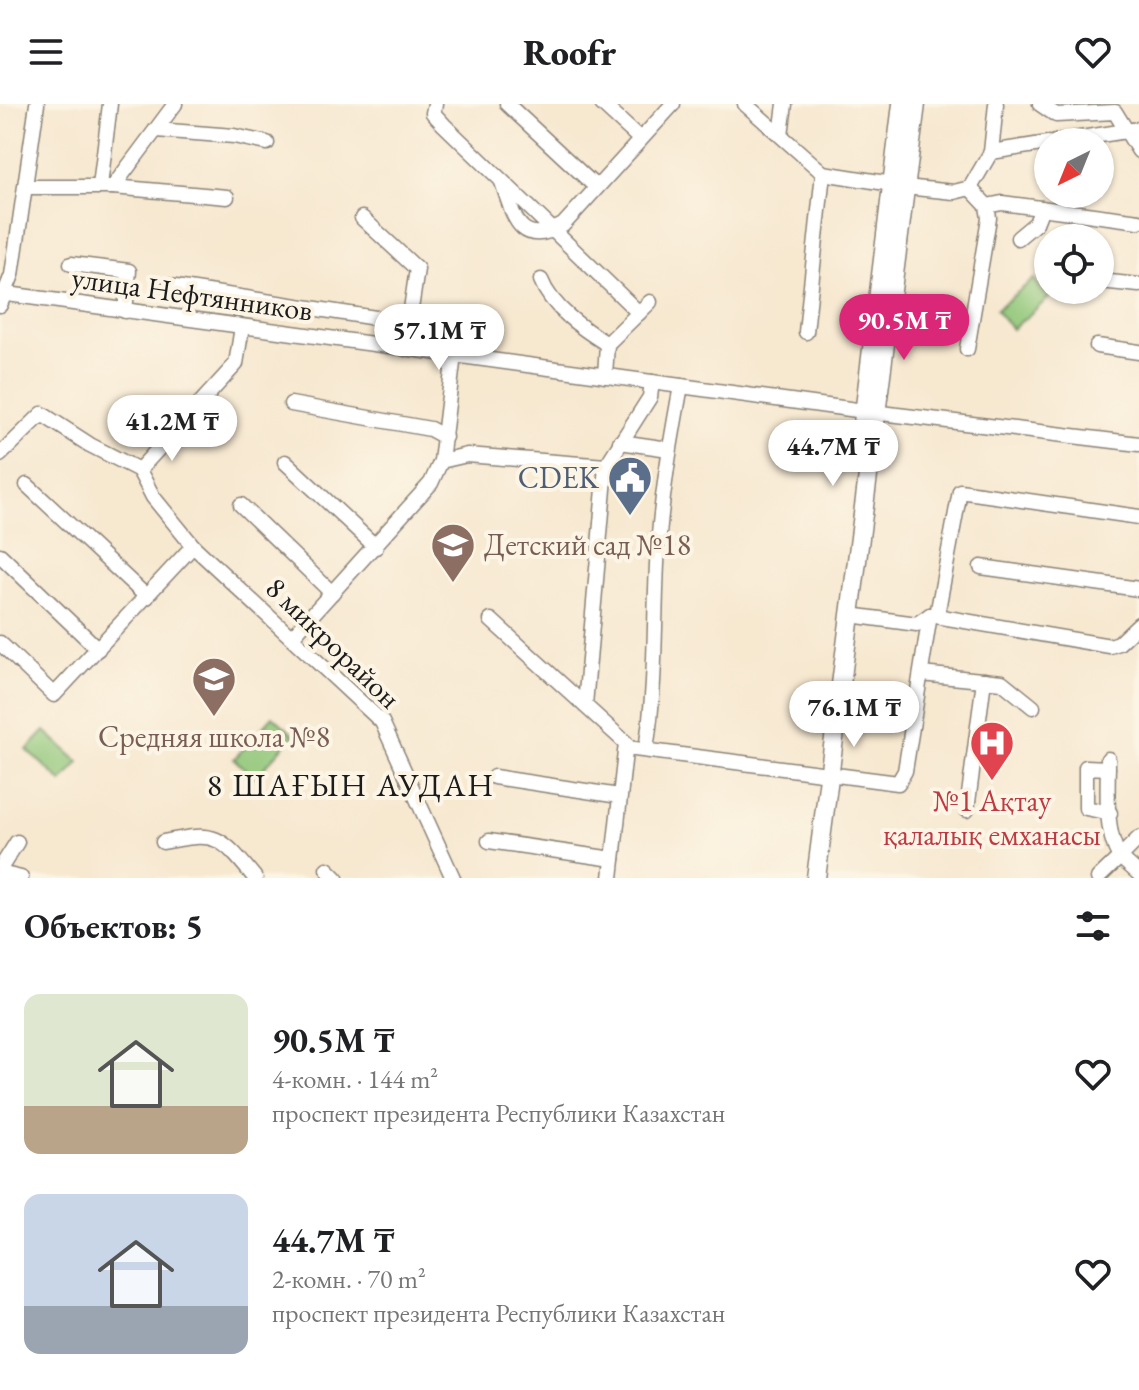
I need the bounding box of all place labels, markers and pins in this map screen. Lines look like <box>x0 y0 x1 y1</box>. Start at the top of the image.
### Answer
pin: 90.5M ₸ <box>830 294 978 362</box>
pin: 57.1M ₸ <box>365 304 513 372</box>
pin: 41.2M ₸ <box>98 395 246 463</box>
pin: 44.7M ₸ <box>759 420 907 488</box>
public building icon: CDEK <box>606 454 654 517</box>
place label: CDEK <box>518 458 600 497</box>
school or university icon: Детский сад №18 <box>429 521 477 584</box>
place label: Детский сад №18 <box>484 525 691 564</box>
school or university icon: Средняя школа №8 <box>190 655 238 718</box>
pin: 76.1M ₸ <box>780 681 928 749</box>
place label: Средняя школа №8 <box>98 717 330 756</box>
hospital icon: №1 Ақтау қалалық емханасы <box>968 719 1016 782</box>
place label: №1 Ақтау қалалық емханасы <box>883 781 1101 854</box>

